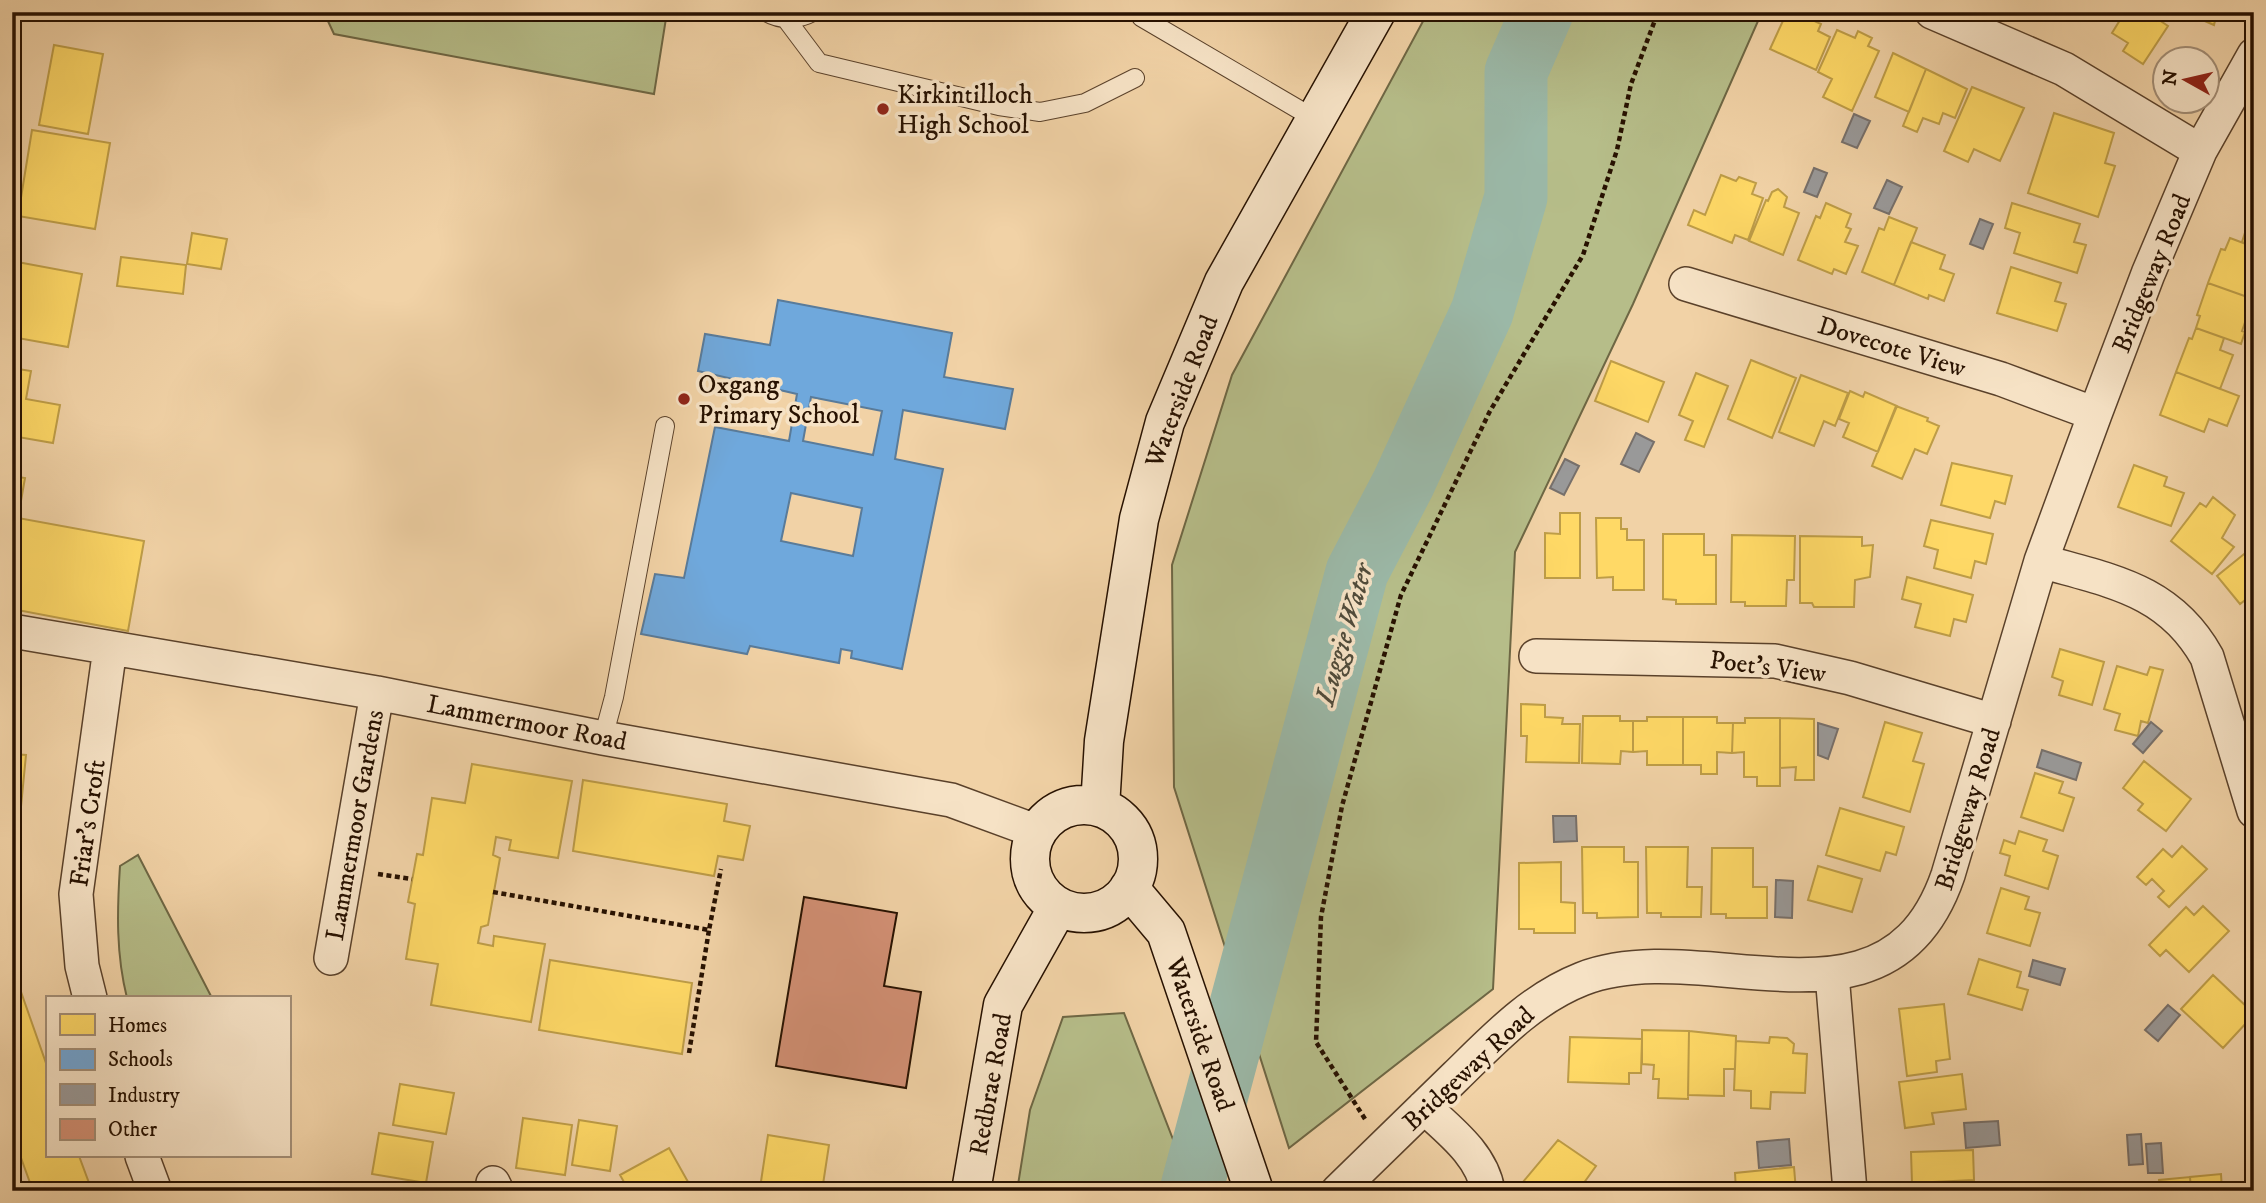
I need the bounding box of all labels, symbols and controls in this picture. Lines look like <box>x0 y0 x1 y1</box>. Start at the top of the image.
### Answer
north arrow <box>2150 46 2220 116</box>
text: N <box>2158 68 2183 87</box>
place label: Kirkintilloch High School <box>897 79 1033 142</box>
marker: Kirkintilloch High School <box>875 101 891 117</box>
street label: Bridgeway Road <box>2106 189 2199 358</box>
street label: Dovecote View <box>1814 309 1970 386</box>
street label: Waterside Road <box>1138 311 1227 473</box>
place label: Oxgang Primary School <box>698 369 859 432</box>
marker: Oxgang Primary School <box>676 391 692 407</box>
water label: Luggie Water <box>1307 558 1382 711</box>
street label: Poet's View <box>1708 644 1828 691</box>
street label: Lammermoor Road <box>424 688 629 759</box>
street label: Lammermoor Gardens <box>319 707 392 943</box>
street label: Bridgeway Road <box>1928 724 2009 895</box>
street label: Friar's Croft <box>63 757 114 889</box>
street label: Waterside Road <box>1158 952 1241 1116</box>
legend <box>46 996 290 1158</box>
street label: Bridgeway Road <box>1396 1000 1542 1139</box>
street label: Redbrae Road <box>963 1011 1020 1158</box>
text: Homes <box>108 1013 167 1039</box>
text: Schools <box>108 1047 173 1073</box>
text: Industry <box>108 1083 181 1109</box>
text: Other <box>108 1117 157 1143</box>

